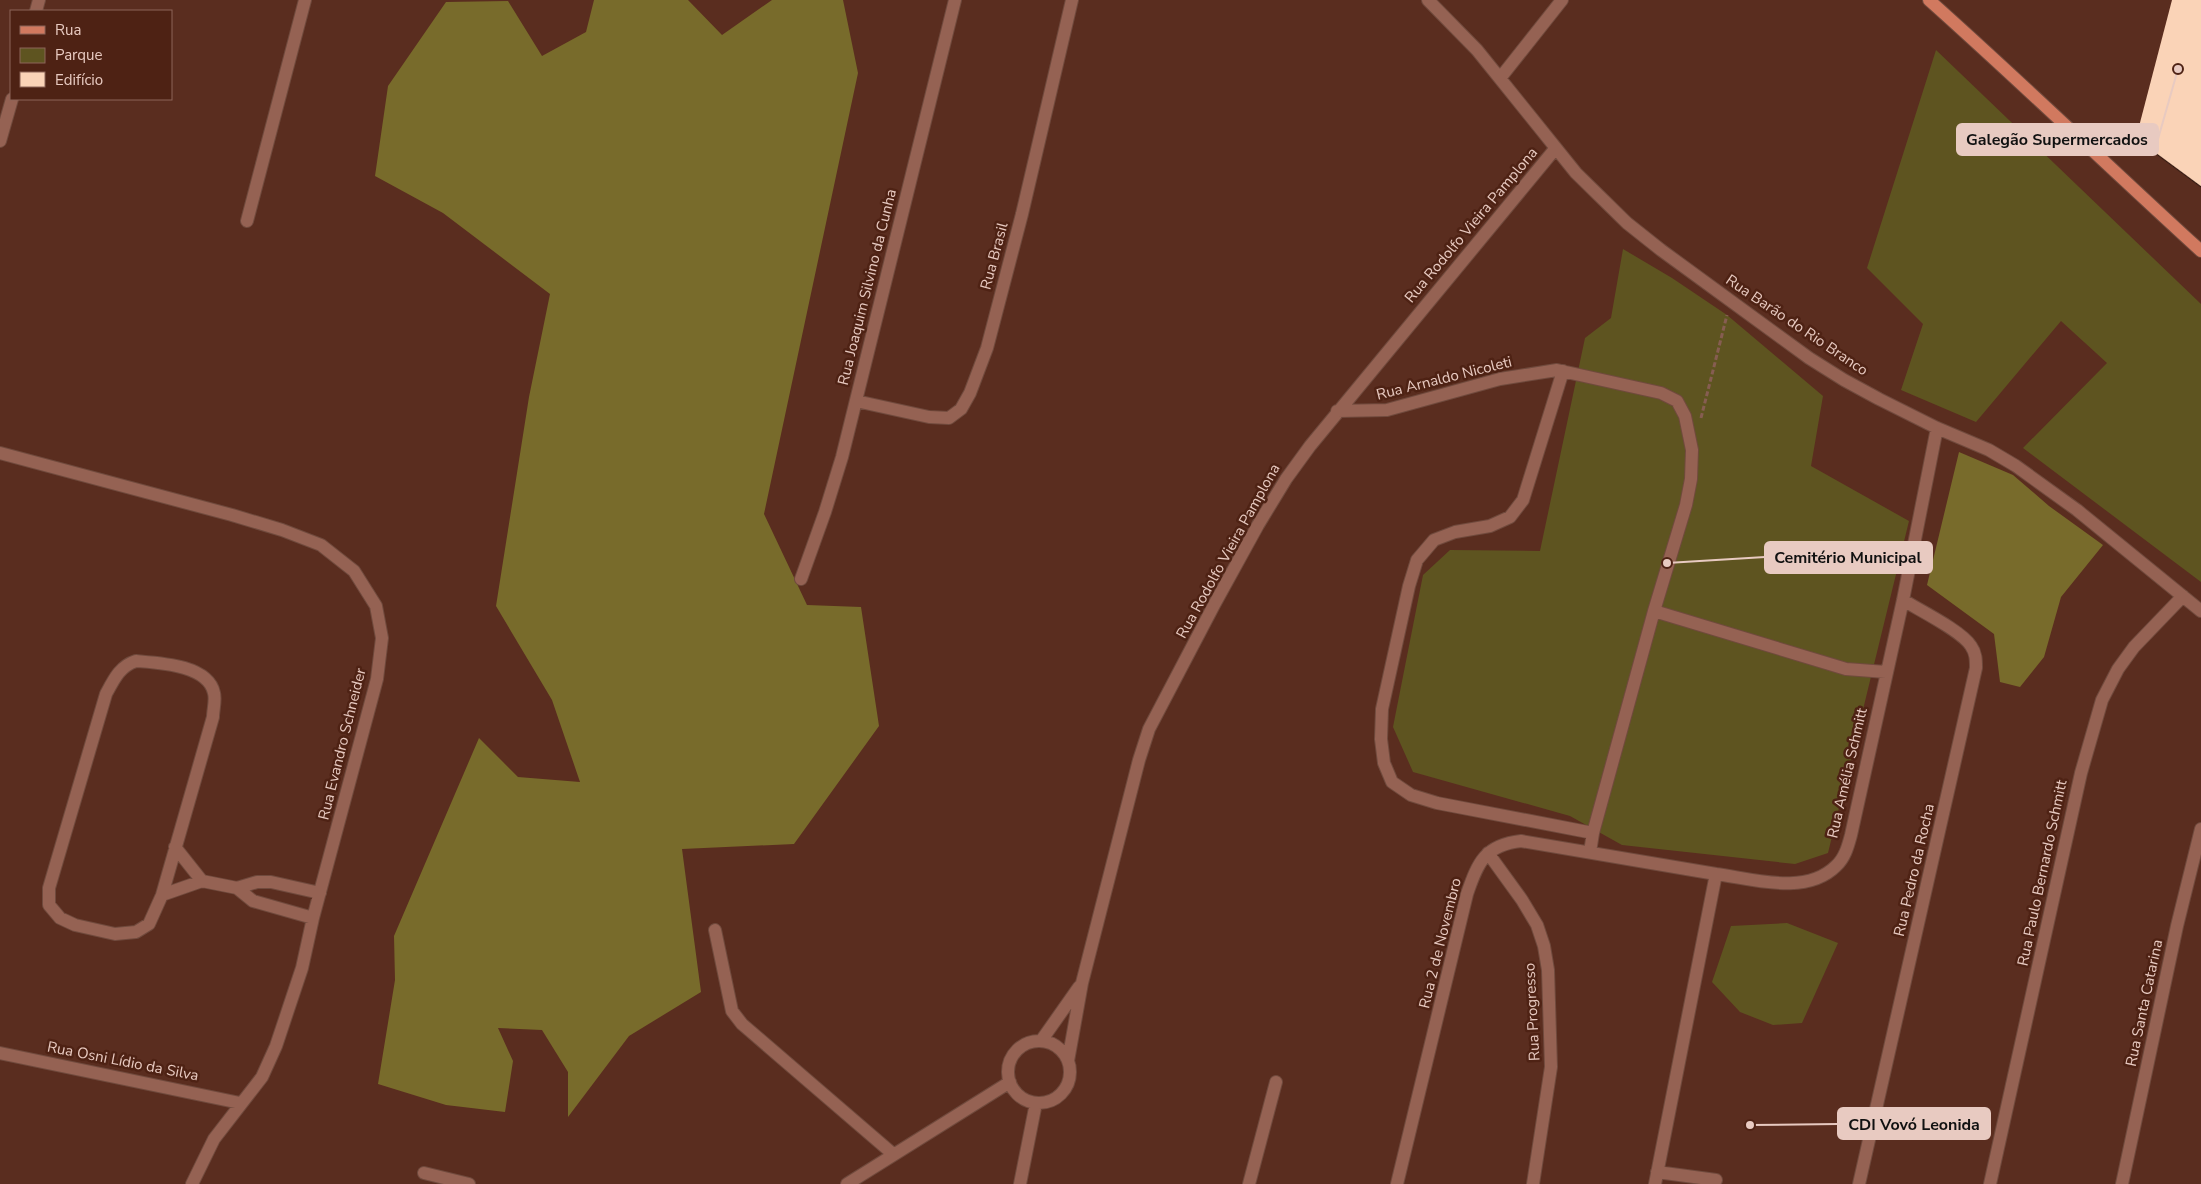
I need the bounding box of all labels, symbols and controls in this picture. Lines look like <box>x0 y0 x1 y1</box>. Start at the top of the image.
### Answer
legend <box>10 10 172 100</box>
text: Rua <box>55 20 81 40</box>
text: Parque <box>55 45 103 65</box>
text: Edifício <box>55 70 103 90</box>
callout: Galegão Supermercados <box>1957 124 2158 155</box>
text: Galegão Supermercados <box>1966 129 2148 151</box>
street label: Rua Rodolfo Vieira Pamplona <box>1400 143 1542 307</box>
street label: Rua Joaquim Silvino da Cunha <box>833 187 901 387</box>
street label: Rua Brasil <box>975 220 1013 292</box>
street label: Rua Barão do Rio Branco <box>1722 270 1872 380</box>
street label: Rua Arnaldo Nicoleti <box>1374 351 1514 405</box>
street label: Rua Rodolfo Vieira Pamplona <box>1171 460 1285 642</box>
callout: Cemitério Municipal <box>1765 542 1932 573</box>
text: Cemitério Municipal <box>1774 547 1922 569</box>
street label: Rua Evandro Schneider <box>313 665 371 822</box>
street label: Rua Amélia Schmitt <box>1822 705 1872 840</box>
street label: Rua Paulo Bernardo Schmitt <box>2012 777 2072 968</box>
street label: Rua Pedro da Rocha <box>1889 802 1939 938</box>
street label: Rua 2 de Novembro <box>1414 876 1466 1010</box>
street label: Rua Santa Catarina <box>2121 938 2167 1068</box>
street label: Rua Progresso <box>1519 963 1545 1061</box>
street label: Rua Osni Lídio da Silva <box>46 1036 200 1086</box>
callout: CDI Vovó Leonida <box>1838 1108 1990 1139</box>
text: CDI Vovó Leonida <box>1848 1114 1980 1136</box>

